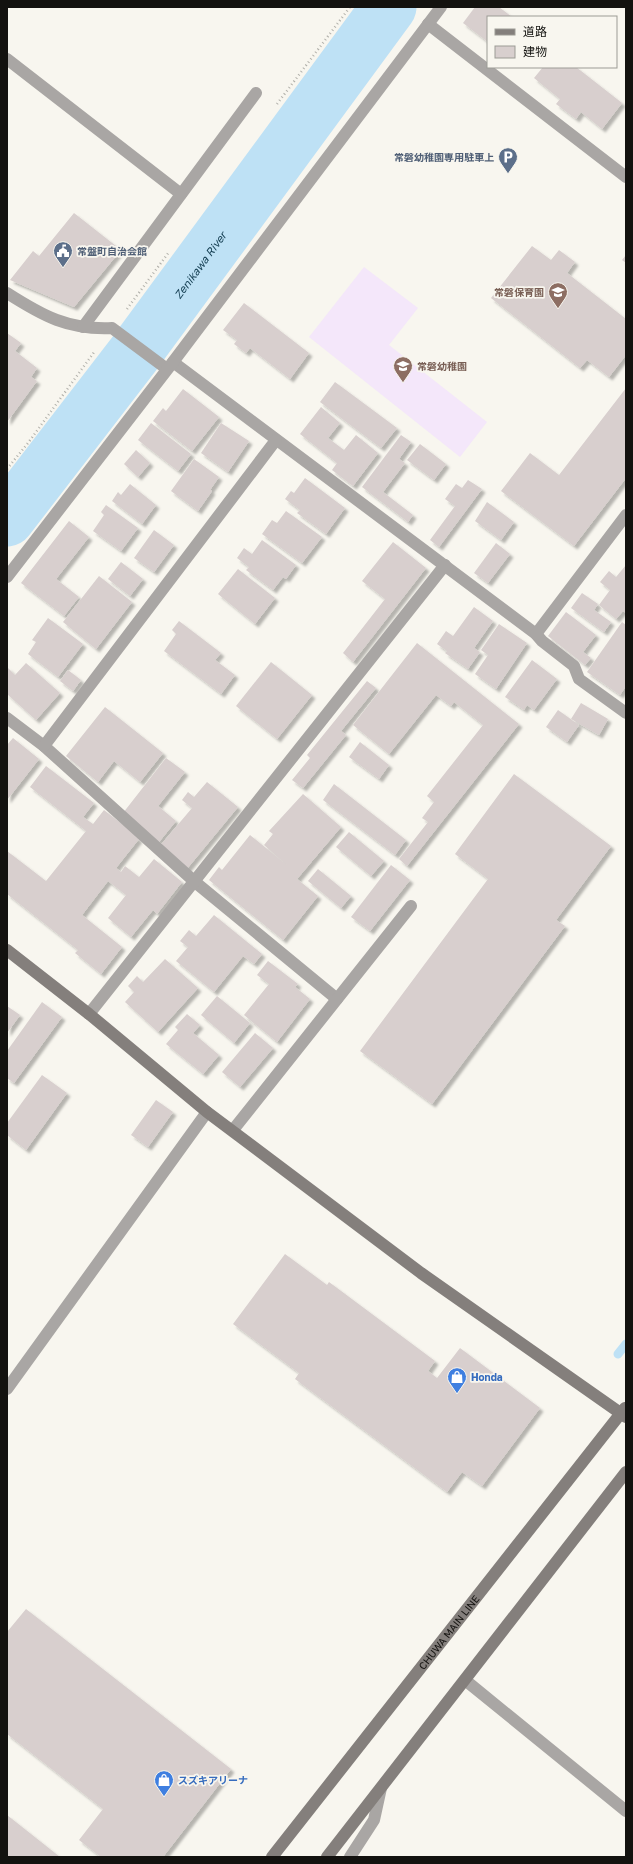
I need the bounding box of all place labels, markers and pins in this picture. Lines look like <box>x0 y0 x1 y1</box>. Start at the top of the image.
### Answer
parking icon: 常磐幼稚園専用駐車上 <box>497 146 519 174</box>
place label: 常磐幼稚園専用駐車上 <box>394 151 494 163</box>
public building icon: 常盤町自治会館 <box>52 240 74 268</box>
place label: 常盤町自治会館 <box>77 245 147 257</box>
school or university icon: 常磐保育園 <box>547 281 569 309</box>
place label: 常磐保育園 <box>494 286 544 298</box>
school or university icon: 常磐幼稚園 <box>392 355 414 383</box>
place label: 常磐幼稚園 <box>417 360 467 372</box>
shop icon: Honda <box>446 1366 468 1394</box>
place label: Honda <box>471 1371 503 1383</box>
shop icon: スズキアリーナ <box>153 1769 175 1797</box>
place label: スズキアリーナ <box>178 1774 248 1786</box>

